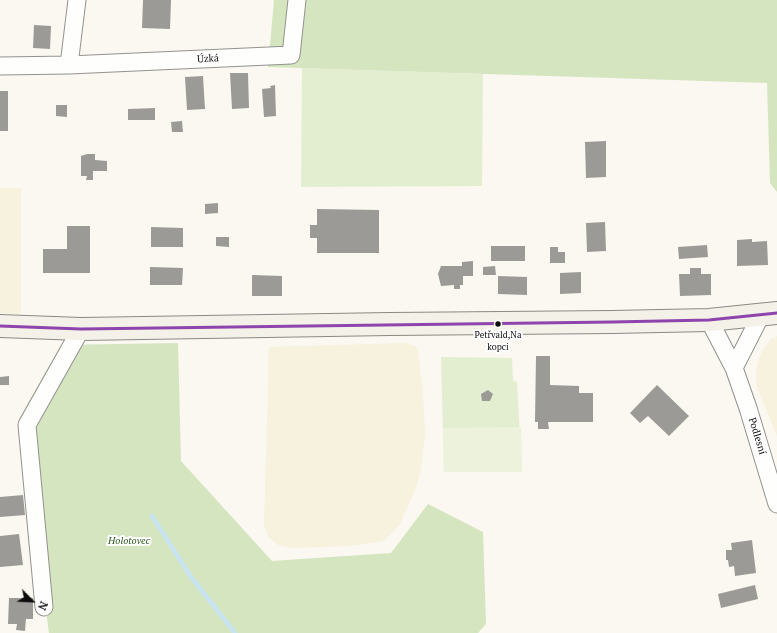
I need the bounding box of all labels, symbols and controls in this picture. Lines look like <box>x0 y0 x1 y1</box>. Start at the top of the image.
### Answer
street label: Úzká <box>197 52 219 66</box>
marker: Petřvald,Na kopci <box>493 319 503 329</box>
place label: Petřvald,Na kopci <box>475 330 521 351</box>
street label: Podlesní <box>746 416 768 456</box>
park label: Holotovec <box>108 535 150 547</box>
north arrow <box>12 581 52 621</box>
text: N <box>35 599 51 613</box>

